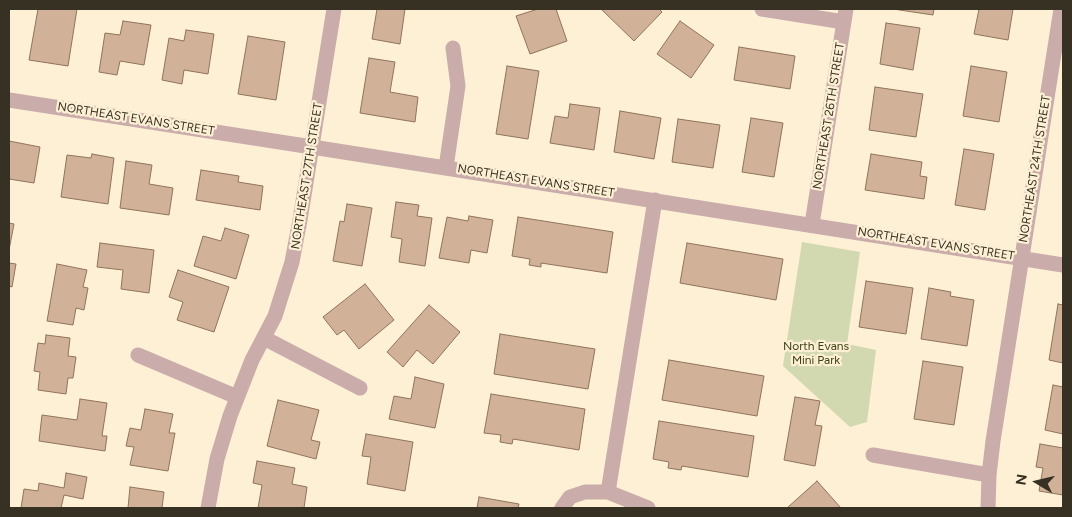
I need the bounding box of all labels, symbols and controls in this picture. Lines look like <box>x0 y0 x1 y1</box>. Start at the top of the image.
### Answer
street label: NORTHEAST 26TH STREET <box>810 42 848 190</box>
street label: NORTHEAST 24TH STREET <box>1016 94 1054 244</box>
street label: NORTHEAST EVANS STREET <box>56 99 216 139</box>
street label: NORTHEAST 27TH STREET <box>288 102 326 250</box>
street label: NORTHEAST EVANS STREET <box>456 161 616 201</box>
street label: NORTHEAST EVANS STREET <box>856 224 1016 264</box>
park label: North Evans Mini Park <box>783 339 849 367</box>
north arrow <box>1012 457 1062 507</box>
text: N <box>1012 473 1031 486</box>

